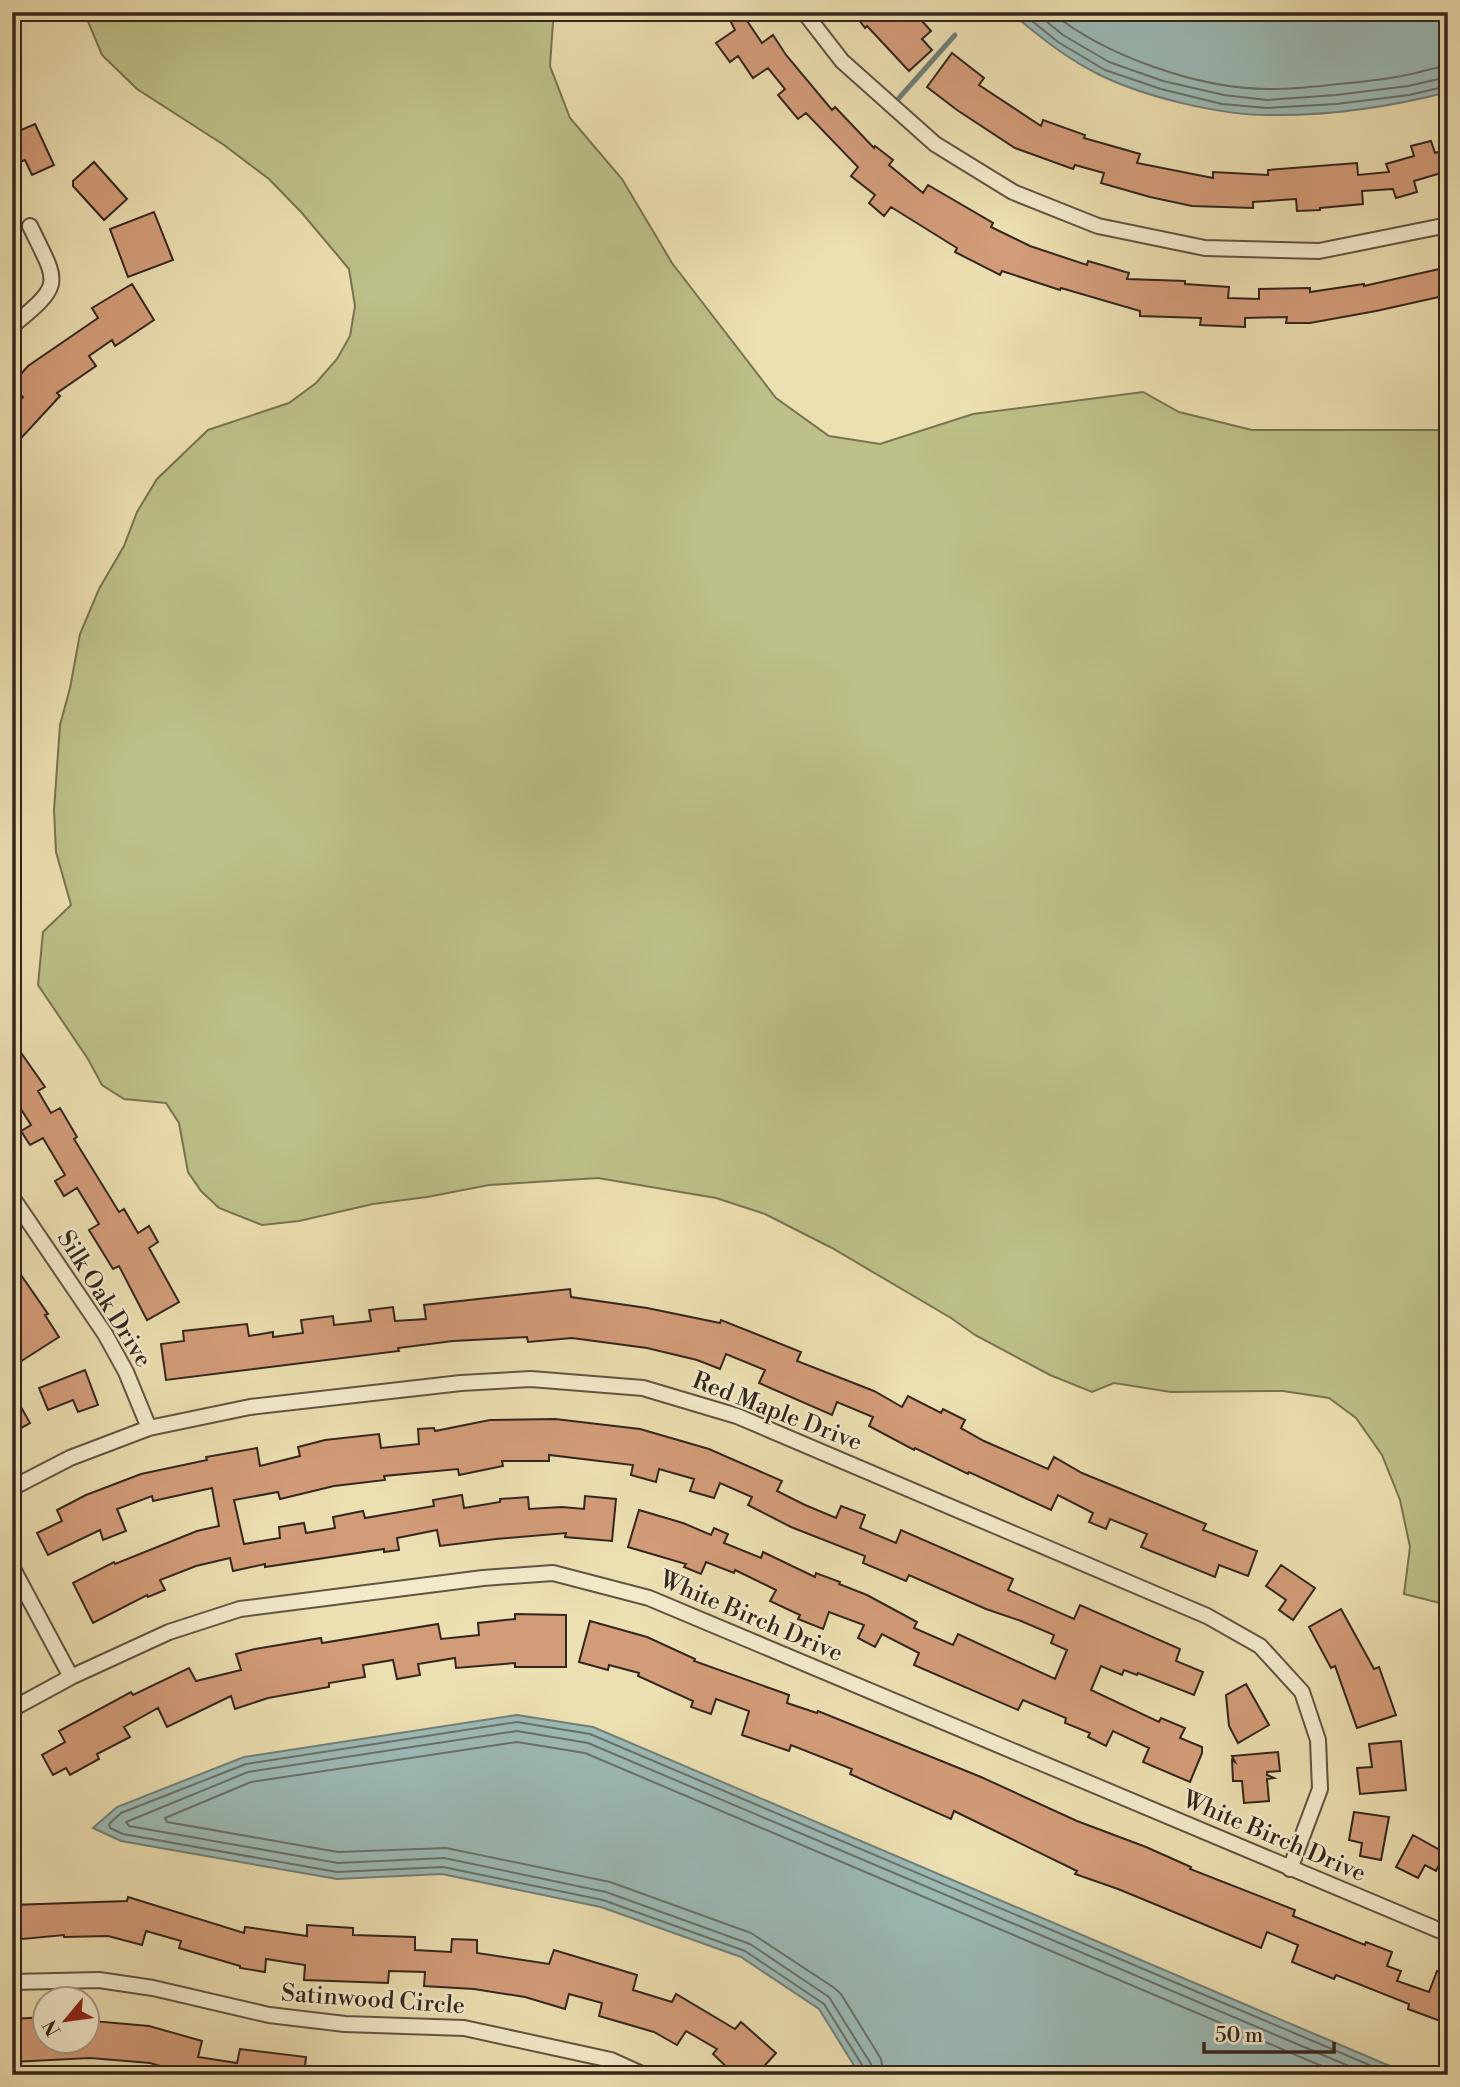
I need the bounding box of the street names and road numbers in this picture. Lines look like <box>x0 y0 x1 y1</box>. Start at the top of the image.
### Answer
street label: Silk Oak Drive <box>50 1225 158 1373</box>
street label: Red Maple Drive <box>688 1366 866 1458</box>
street label: White Birch Drive <box>654 1564 847 1669</box>
street label: White Birch Drive <box>1177 1784 1370 1889</box>
street label: Satinwood Circle <box>280 1979 466 2021</box>

